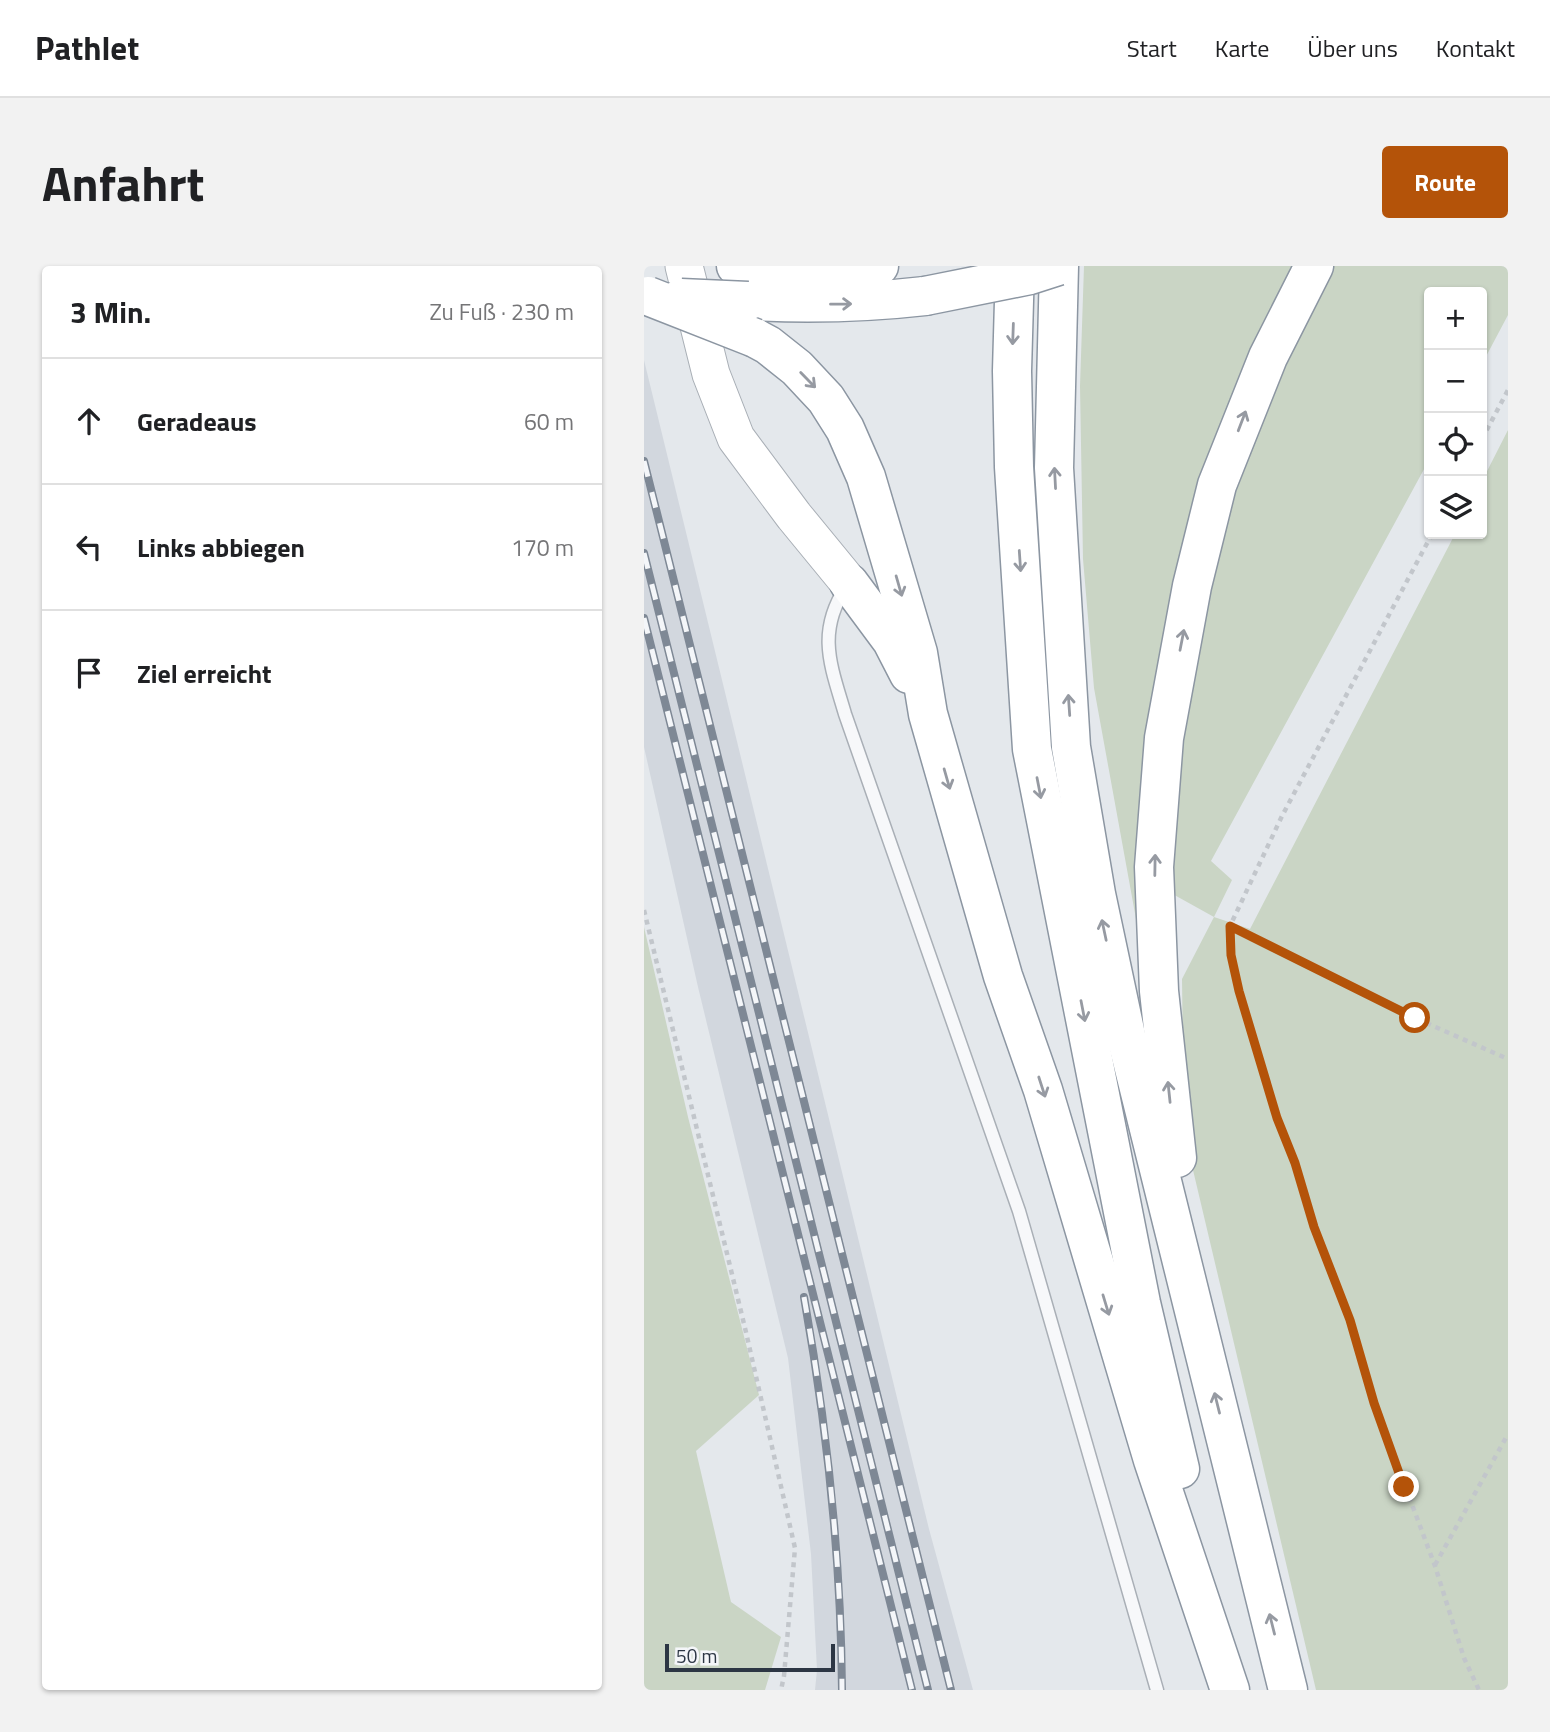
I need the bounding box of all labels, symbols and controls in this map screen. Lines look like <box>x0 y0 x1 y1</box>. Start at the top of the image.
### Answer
text: Pathlet <box>35 23 139 73</box>
text: Start <box>1127 30 1177 66</box>
text: Karte <box>1215 30 1269 66</box>
text: Über uns <box>1307 30 1398 66</box>
text: Kontakt <box>1436 30 1515 66</box>
text: Anfahrt <box>42 145 204 220</box>
button: Route <box>1382 146 1508 218</box>
map controls <box>1424 287 1487 539</box>
button: + <box>1424 287 1487 350</box>
text: 3 Min. <box>70 289 151 335</box>
text: Zu Fuß · 230 m <box>430 294 574 329</box>
one-way arrow <box>829 297 852 310</box>
one-way arrow <box>1006 322 1020 345</box>
button: − <box>1424 350 1487 413</box>
one-way arrow <box>800 371 817 388</box>
icon: ahead <box>70 402 108 440</box>
text: Geradeaus <box>137 402 257 441</box>
text: 60 m <box>524 404 574 439</box>
one-way arrow <box>1237 411 1250 433</box>
button: locate <box>1424 413 1487 476</box>
one-way arrow <box>1048 467 1061 490</box>
button: layers <box>1424 476 1487 539</box>
icon: left <box>70 528 108 566</box>
text: Links abbiegen <box>137 528 305 567</box>
text: 170 m <box>511 530 574 565</box>
one-way arrow <box>1013 550 1026 573</box>
one-way arrow <box>893 574 906 596</box>
one-way arrow <box>1176 629 1189 652</box>
icon: arrive <box>70 654 108 692</box>
text: Ziel erreicht <box>137 654 272 693</box>
one-way arrow <box>1062 695 1075 717</box>
one-way arrow <box>941 768 954 790</box>
one-way arrow <box>1033 776 1047 799</box>
one-way arrow <box>1148 854 1161 877</box>
one-way arrow <box>1096 919 1110 942</box>
one-way arrow <box>1077 999 1091 1022</box>
route start <box>1399 1002 1430 1033</box>
one-way arrow <box>1036 1076 1049 1098</box>
one-way arrow <box>1163 1081 1176 1104</box>
one-way arrow <box>1101 1294 1114 1316</box>
one-way arrow <box>1210 1392 1223 1415</box>
route end <box>1388 1471 1419 1502</box>
one-way arrow <box>1265 1613 1278 1636</box>
scale bar <box>665 1641 835 1673</box>
text: 50 m <box>676 1641 717 1670</box>

